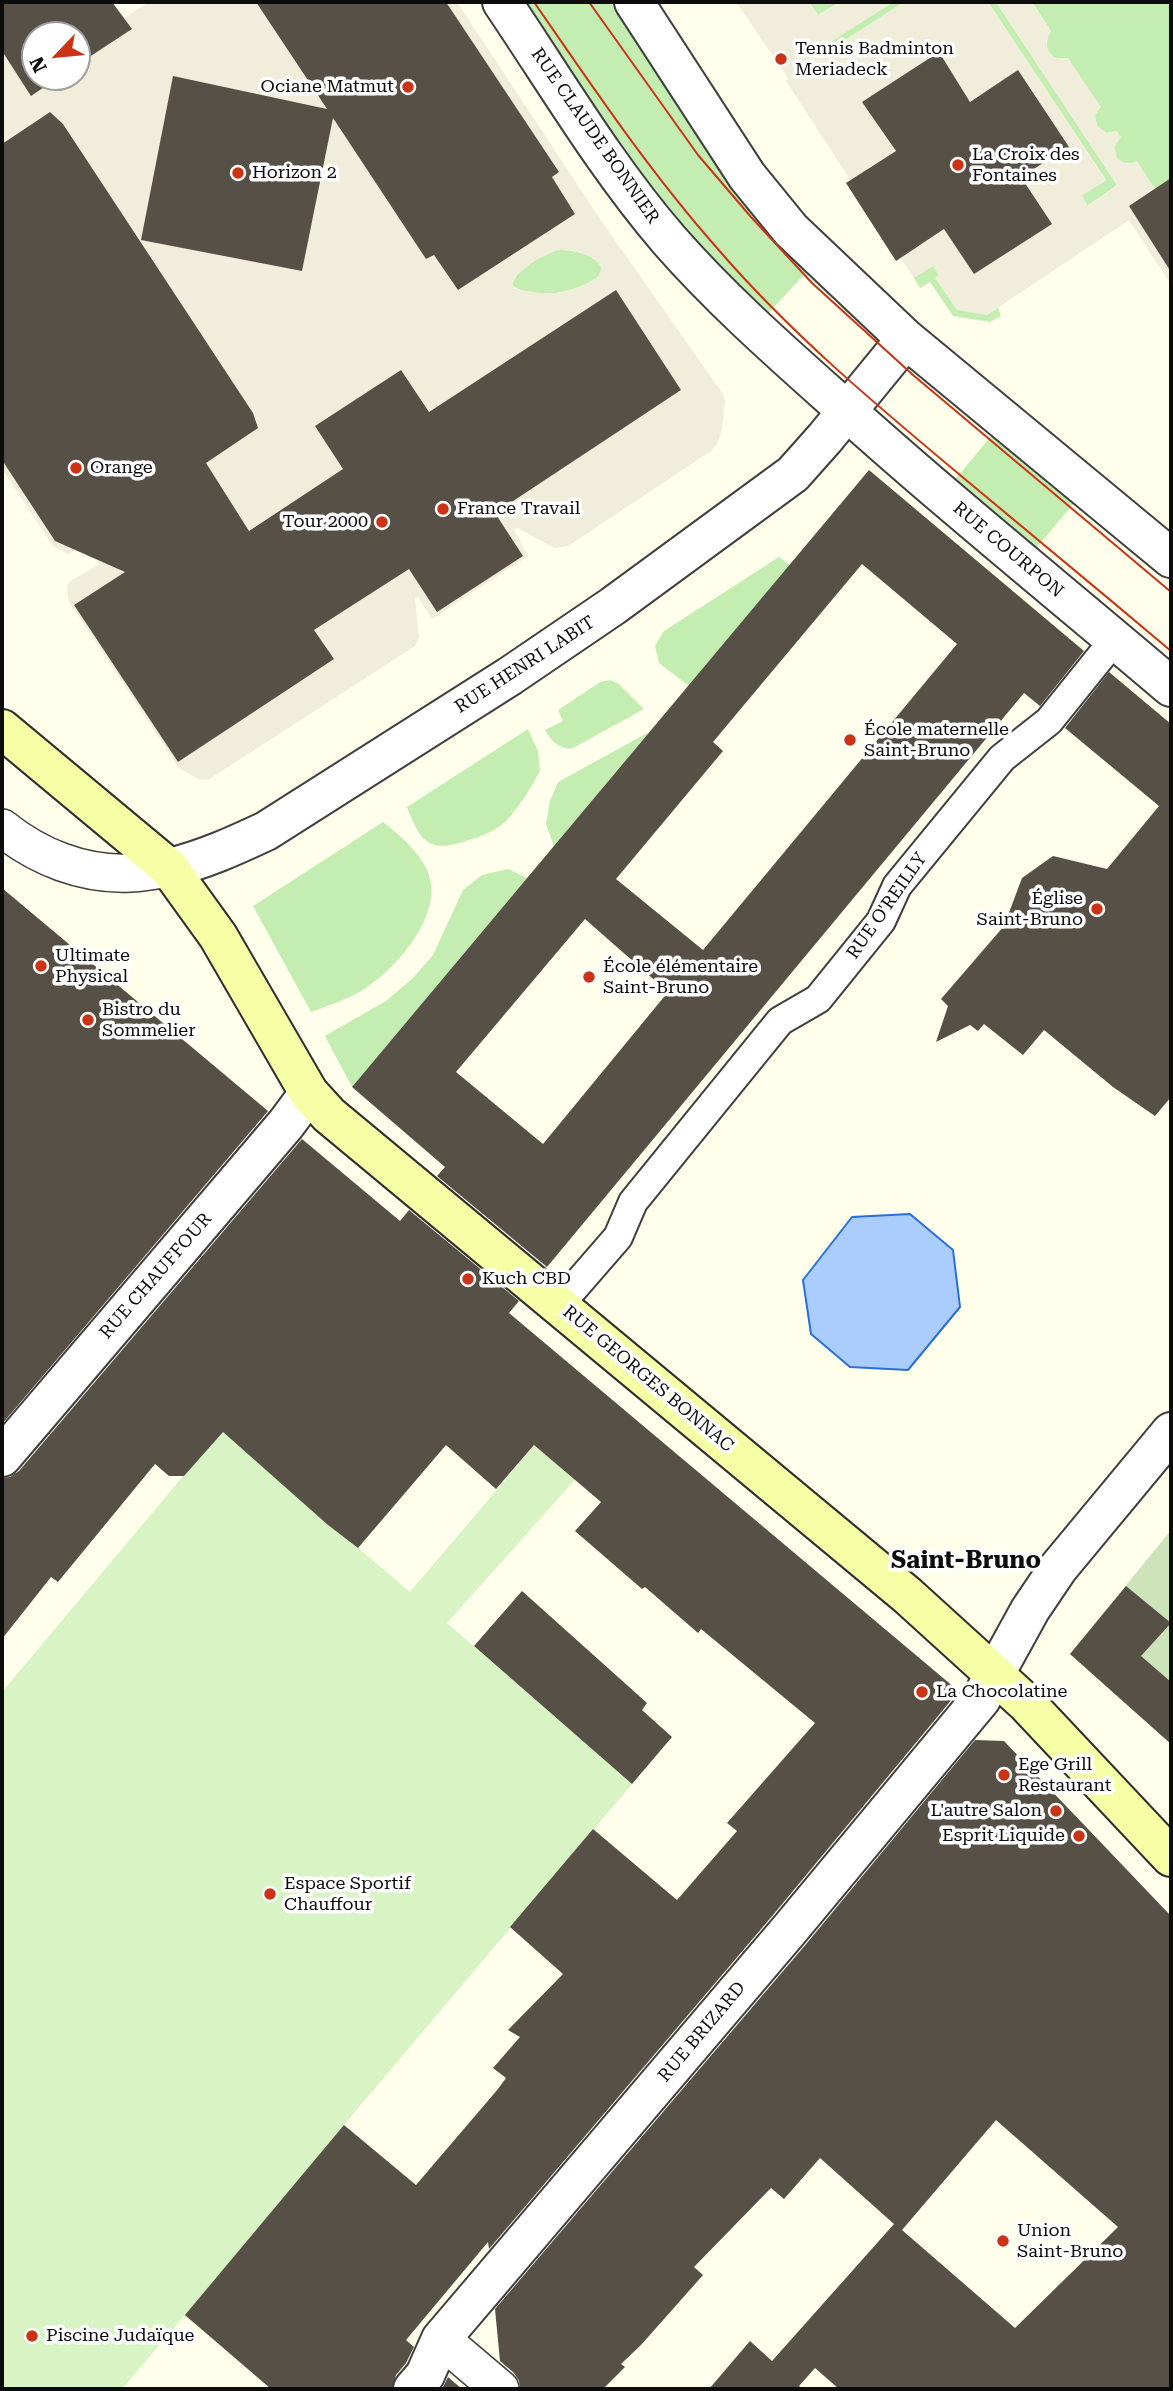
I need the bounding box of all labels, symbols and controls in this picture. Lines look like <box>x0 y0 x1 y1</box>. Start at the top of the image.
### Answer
north arrow <box>21 21 91 91</box>
place label: Tennis Badminton Meriadeck <box>795 38 954 80</box>
street label: RUE CLAUDE BONNIER <box>526 44 664 228</box>
marker: Tennis Badminton Meriadeck <box>773 51 789 67</box>
text: N <box>25 53 52 76</box>
place label: Ociane Matmut <box>261 76 394 98</box>
marker: Ociane Matmut <box>400 79 416 95</box>
place label: La Croix des Fontaines <box>972 144 1080 186</box>
marker: La Croix des Fontaines <box>950 157 966 173</box>
place label: Horizon 2 <box>252 162 337 184</box>
marker: Horizon 2 <box>230 165 246 181</box>
place label: Orange <box>90 457 153 479</box>
marker: Orange <box>68 460 84 476</box>
place label: France Travail <box>457 498 580 520</box>
street label: RUE COURPON <box>948 498 1068 602</box>
marker: France Travail <box>435 501 451 517</box>
place label: Tour 2000 <box>283 511 368 533</box>
marker: Tour 2000 <box>374 514 390 530</box>
street label: RUE HENRI LABIT <box>451 612 599 718</box>
place label: École maternelle Saint-Bruno <box>864 719 1009 762</box>
marker: École maternelle Saint-Bruno <box>842 732 858 748</box>
street label: RUE O'REILLY <box>842 849 932 963</box>
place label: Église Saint-Bruno <box>977 888 1083 930</box>
marker: Église Saint-Bruno <box>1089 901 1105 917</box>
place label: Ultimate Physical <box>55 945 130 988</box>
place label: École élémentaire Saint-Bruno <box>603 956 758 998</box>
marker: Ultimate Physical <box>33 958 49 974</box>
marker: École élémentaire Saint-Bruno <box>581 969 597 985</box>
place label: Bistro du Sommelier <box>102 999 196 1042</box>
marker: Bistro du Sommelier <box>80 1012 96 1028</box>
street label: RUE CHAUFFOUR <box>95 1209 217 1343</box>
place label: Kuch CBD <box>482 1268 571 1290</box>
marker: Kuch CBD <box>460 1271 476 1287</box>
street label: RUE GEORGES BONNAC <box>558 1301 738 1457</box>
district label: Saint-Bruno <box>891 1547 1041 1575</box>
place label: La Chocolatine <box>936 1681 1067 1703</box>
marker: La Chocolatine <box>914 1684 930 1700</box>
place label: Ege Grill Restaurant <box>1018 1754 1111 1796</box>
marker: Ege Grill Restaurant <box>996 1767 1012 1783</box>
place label: L'autre Salon <box>931 1800 1042 1822</box>
marker: L'autre Salon <box>1048 1803 1064 1819</box>
place label: Esprit Liquide <box>942 1825 1065 1847</box>
marker: Esprit Liquide <box>1071 1828 1087 1844</box>
place label: Espace Sportif Chauffour <box>284 1873 411 1916</box>
marker: Espace Sportif Chauffour <box>262 1886 278 1902</box>
street label: RUE BRIZARD <box>654 1977 750 2087</box>
place label: Union Saint-Bruno <box>1017 2220 1123 2262</box>
marker: Union Saint-Bruno <box>995 2233 1011 2249</box>
place label: Piscine Judaïque <box>46 2325 194 2347</box>
marker: Piscine Judaïque <box>24 2328 40 2344</box>

